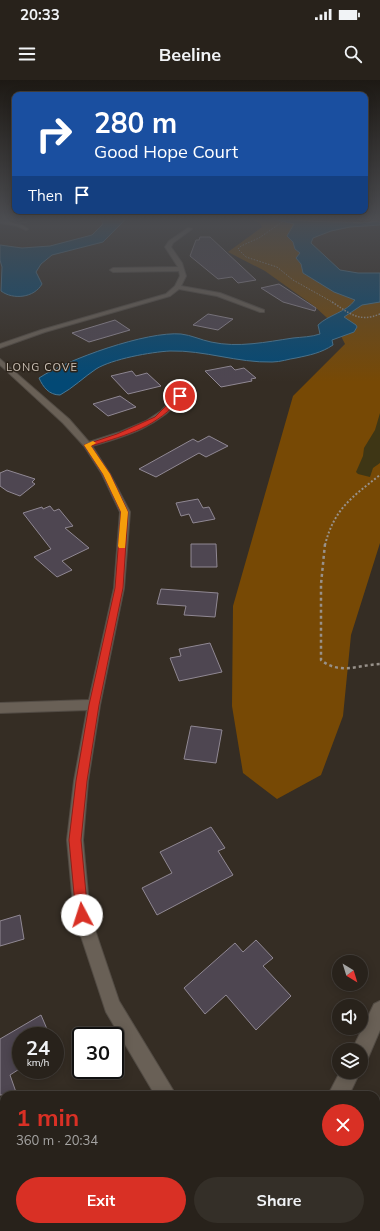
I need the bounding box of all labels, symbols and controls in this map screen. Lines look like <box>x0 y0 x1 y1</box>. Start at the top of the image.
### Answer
text: 20:33 <box>20 5 60 24</box>
icon: menu <box>16 43 38 65</box>
text: Beeline <box>159 43 221 66</box>
icon: search <box>342 43 364 65</box>
text: 280 m <box>94 105 177 140</box>
icon: right <box>28 108 80 160</box>
text: Good Hope Court <box>94 140 238 163</box>
icon: arrive <box>71 184 93 206</box>
text: Then <box>28 186 63 205</box>
district label: LONG COVE <box>6 360 78 374</box>
pin <box>163 379 197 413</box>
icon: arrive <box>169 385 191 407</box>
position arrow <box>61 894 103 936</box>
north arrow <box>332 955 368 991</box>
map controls <box>332 955 368 1079</box>
button: sound <box>332 999 368 1035</box>
speed limit sign: 30 <box>72 1027 124 1079</box>
text: 24 <box>26 1035 50 1060</box>
button: layers <box>332 1043 368 1079</box>
text: km/h <box>27 1056 49 1069</box>
text: 1 min <box>16 1102 79 1132</box>
button: close <box>322 1104 364 1146</box>
text: 360 m · 20:34 <box>16 1132 98 1148</box>
button: Exit <box>16 1177 186 1223</box>
button: Share <box>194 1177 364 1223</box>

